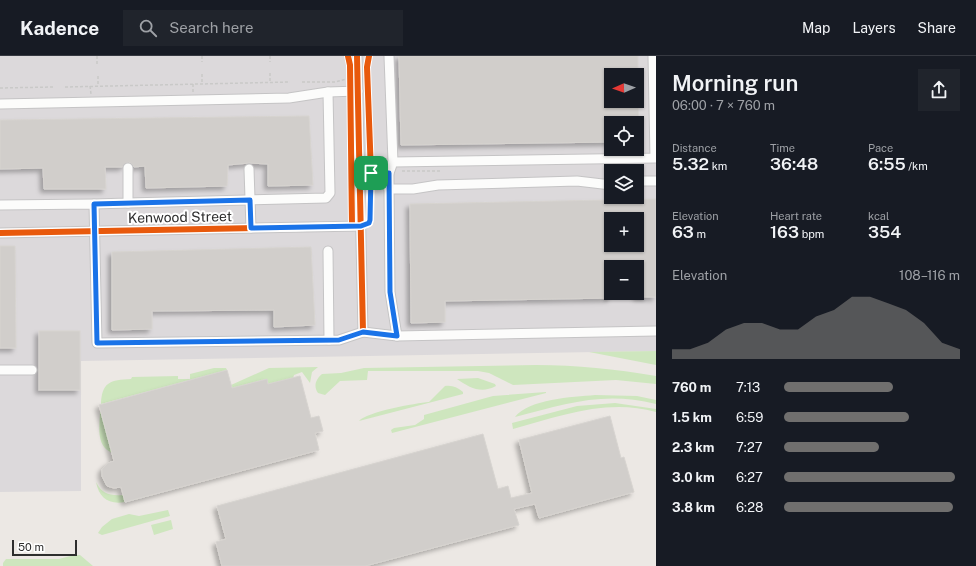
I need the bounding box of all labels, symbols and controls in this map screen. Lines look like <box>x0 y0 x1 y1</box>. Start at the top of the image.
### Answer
search box <box>123 10 403 46</box>
text: Kadence <box>20 17 99 39</box>
icon: search <box>137 17 159 39</box>
text: Search here <box>169 19 253 36</box>
text: Map <box>802 20 830 36</box>
text: Layers <box>852 20 896 36</box>
text: Share <box>918 20 956 36</box>
north arrow <box>604 68 644 108</box>
map controls <box>604 68 644 300</box>
button: share <box>918 69 960 111</box>
text: Morning run <box>672 70 798 96</box>
text: 06:00 · 7 × 760 m <box>672 98 775 113</box>
button: locate <box>604 116 644 156</box>
text: Distance <box>672 142 717 154</box>
text: Time <box>770 142 795 154</box>
text: Pace <box>868 142 893 154</box>
text: 5.32 <box>672 154 709 174</box>
text: 36:48 <box>770 154 818 174</box>
text: 6:55 <box>868 154 906 174</box>
pin <box>354 156 388 190</box>
text: km <box>709 160 727 172</box>
text: /km <box>906 160 928 172</box>
icon: arrive <box>360 162 382 184</box>
button: layers <box>604 164 644 204</box>
street label: Kenwood Street <box>128 208 232 226</box>
text: Elevation <box>672 210 719 222</box>
text: Heart rate <box>770 210 822 222</box>
text: kcal <box>868 210 889 222</box>
button: + <box>604 212 644 252</box>
text: 63 <box>672 222 694 242</box>
text: 163 <box>770 222 799 242</box>
text: 354 <box>868 222 901 242</box>
text: m <box>694 228 706 240</box>
text: bpm <box>799 228 824 240</box>
button: − <box>604 260 644 300</box>
text: Elevation <box>672 268 727 283</box>
text: 108–116 m <box>899 268 960 283</box>
text: 760 m <box>672 380 712 395</box>
text: 7:13 <box>736 380 760 395</box>
text: 1.5 km <box>672 410 712 425</box>
text: 6:59 <box>736 410 763 425</box>
text: 2.3 km <box>672 440 715 455</box>
text: 7:27 <box>736 440 763 455</box>
text: 3.0 km <box>672 470 715 485</box>
text: 6:27 <box>736 470 763 485</box>
text: 3.8 km <box>672 500 715 515</box>
text: 6:28 <box>736 500 763 515</box>
scale bar <box>12 538 77 557</box>
text: 50 m <box>18 541 44 553</box>

